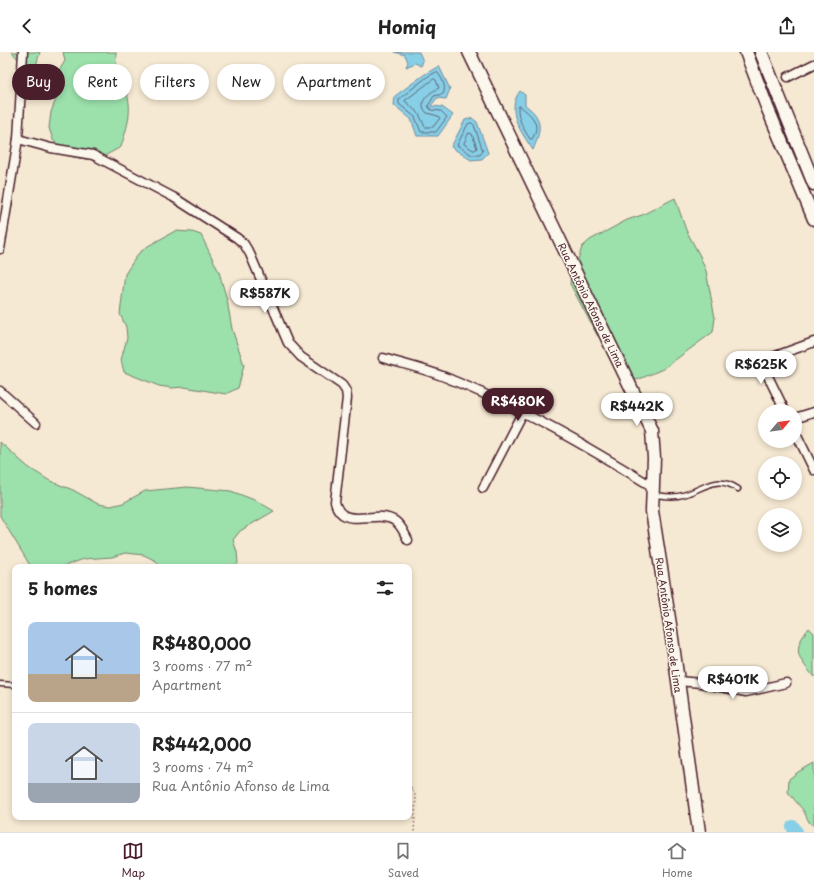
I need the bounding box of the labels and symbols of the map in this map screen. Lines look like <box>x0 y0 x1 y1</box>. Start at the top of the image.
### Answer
street label: Rua Antônio Afonso de Lima <box>555 240 628 370</box>
pin: R$587K <box>232 280 298 314</box>
pin: R$625K <box>728 351 794 385</box>
pin: R$480K <box>485 388 551 422</box>
pin: R$442K <box>604 393 670 427</box>
north arrow <box>758 404 802 448</box>
street label: Rua Antônio Afonso de Lima <box>653 556 687 694</box>
pin: R$401K <box>700 666 766 700</box>

